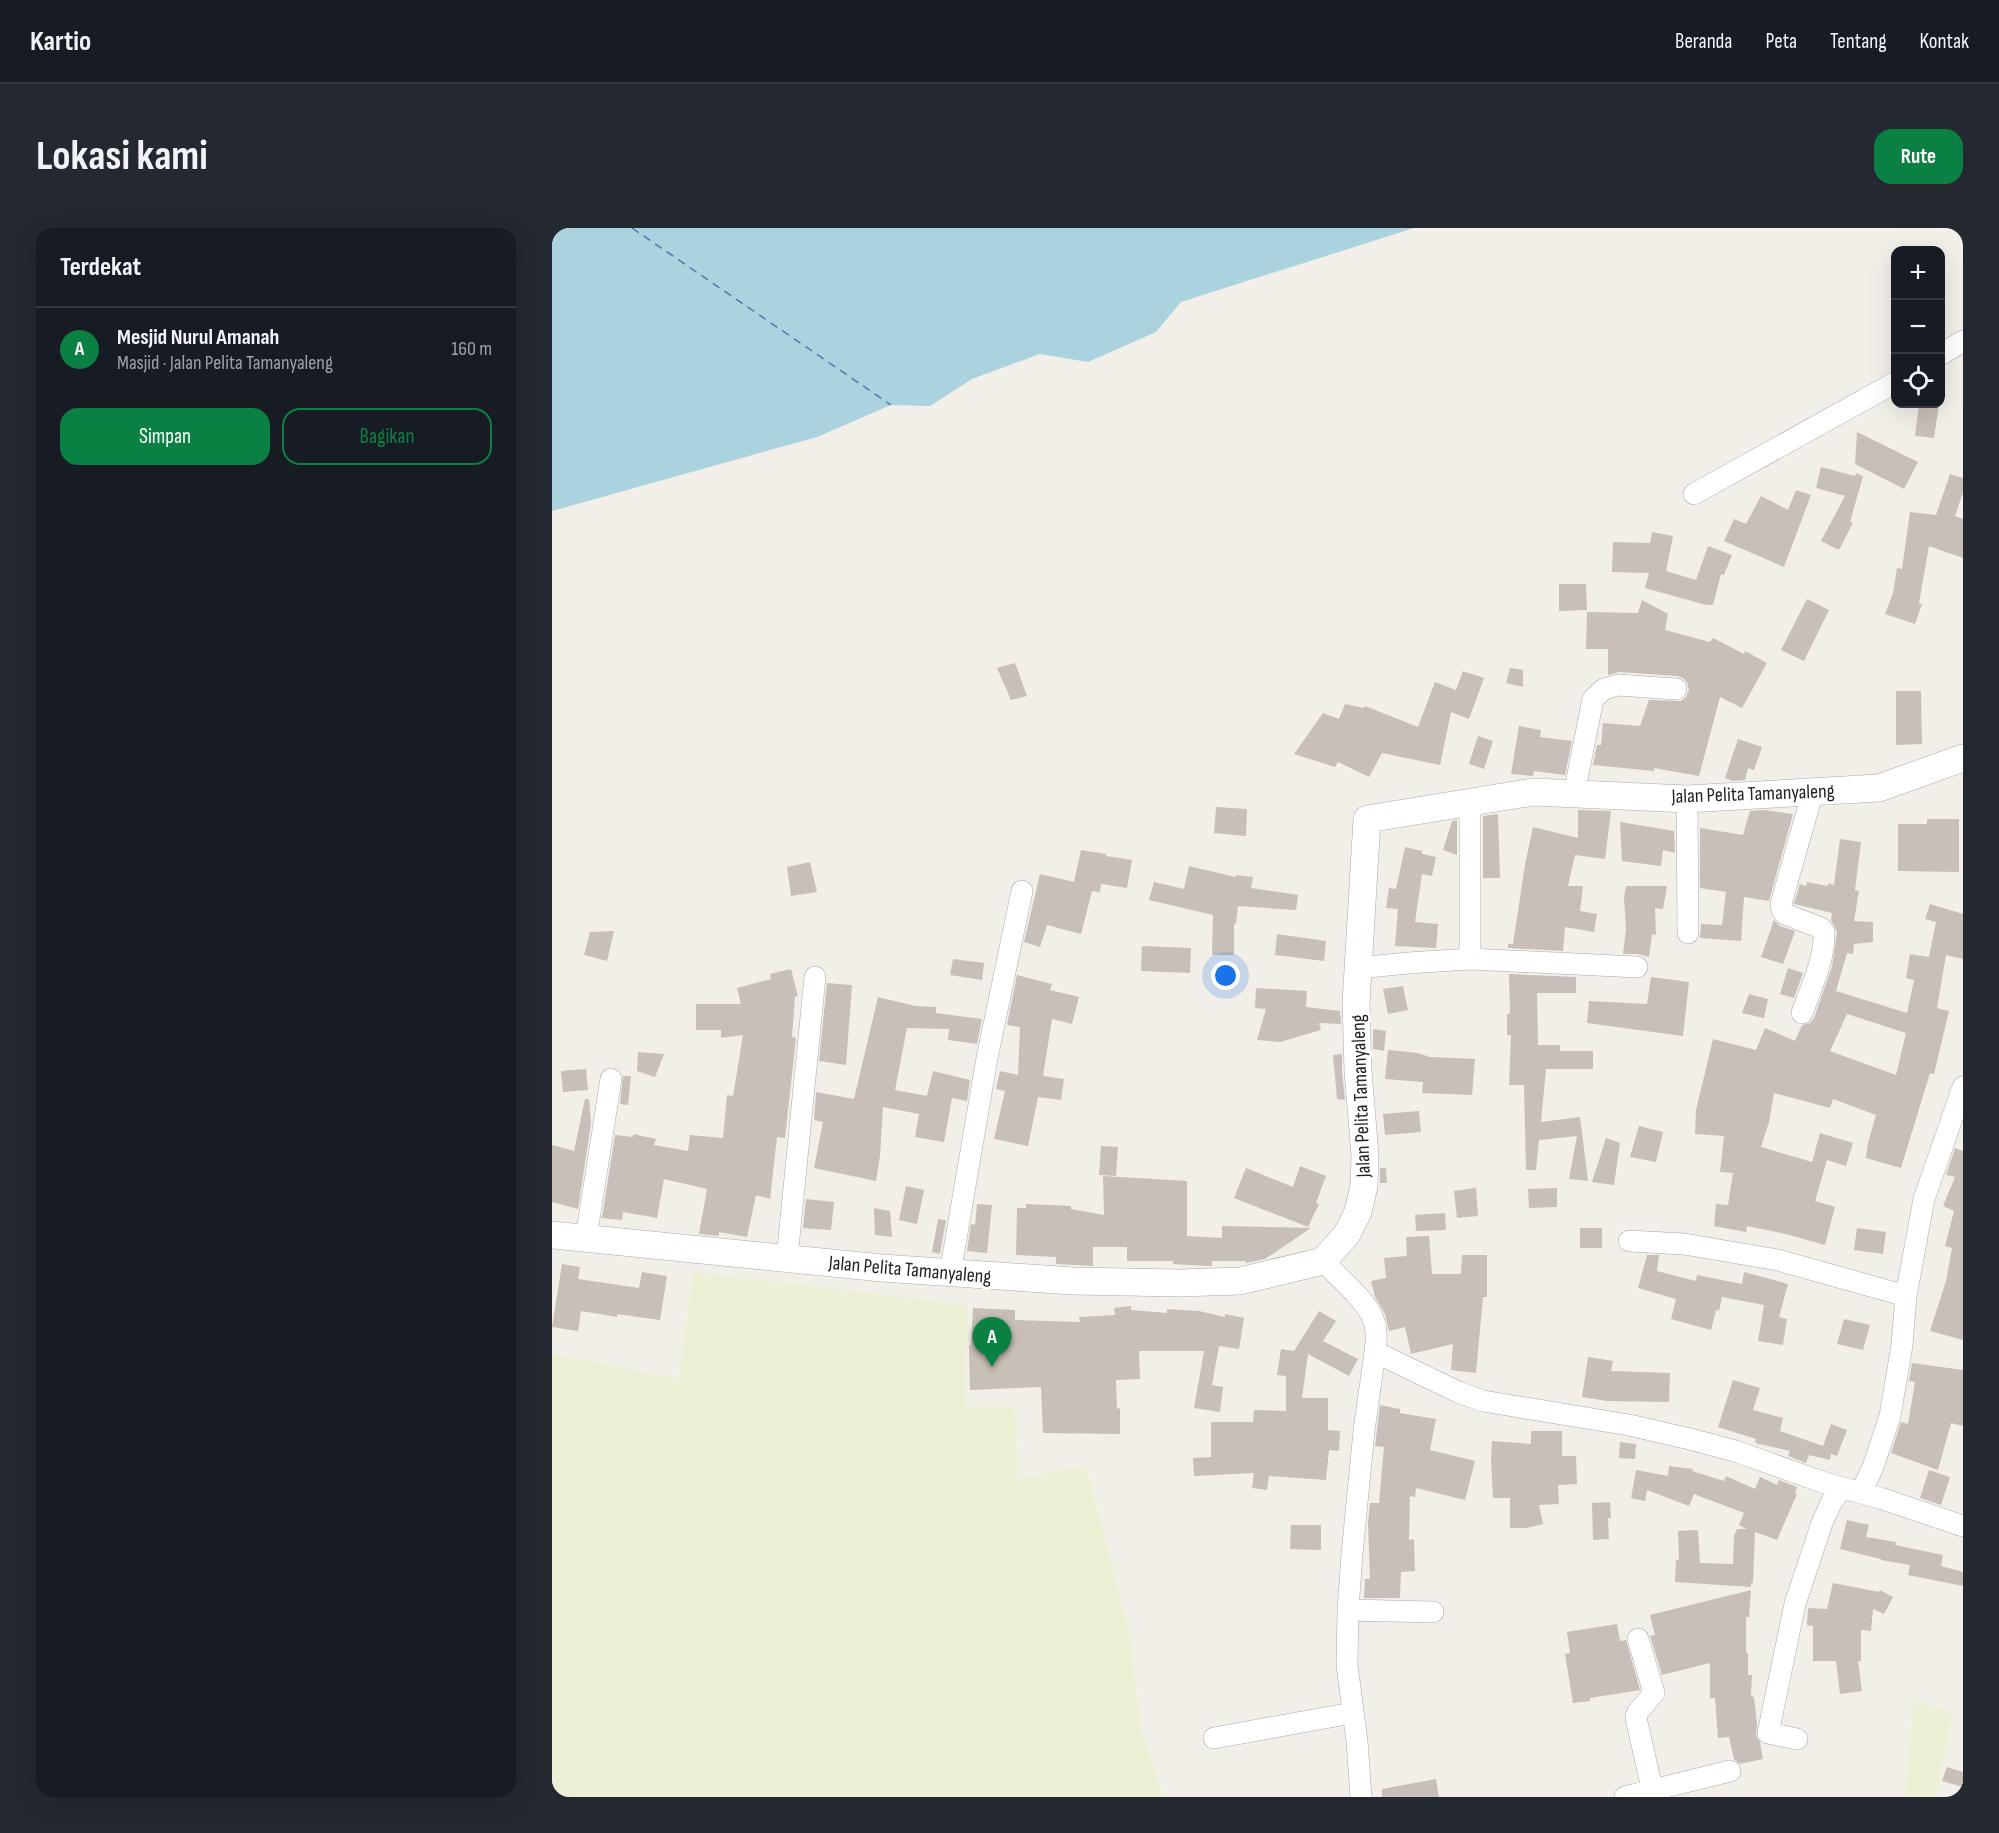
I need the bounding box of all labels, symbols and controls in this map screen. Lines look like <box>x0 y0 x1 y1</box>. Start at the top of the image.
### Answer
text: Kartio <box>30 25 91 58</box>
text: Beranda <box>1675 29 1732 54</box>
text: Peta <box>1765 29 1797 54</box>
text: Tentang <box>1830 29 1887 54</box>
text: Kontak <box>1920 29 1969 54</box>
button: Rute <box>1874 129 1963 184</box>
text: Lokasi kami <box>36 131 208 182</box>
map controls <box>1891 246 1945 408</box>
button: + <box>1891 246 1945 300</box>
text: Terdekat <box>60 252 141 283</box>
button: − <box>1891 300 1945 354</box>
text: Mesjid Nurul Amanah <box>117 324 279 351</box>
text: A <box>75 337 84 361</box>
text: 160 m <box>451 337 492 361</box>
text: Masjid · Jalan Pelita Tamanyaleng <box>117 351 333 375</box>
button: locate <box>1891 354 1945 408</box>
button: Simpan <box>60 408 270 465</box>
button: Bagikan <box>282 408 492 465</box>
street label: Jalan Pelita Tamanyaleng <box>1670 779 1835 809</box>
your location <box>1211 961 1240 990</box>
street label: Jalan Pelita Tamanyaleng <box>1346 1014 1376 1179</box>
street label: Jalan Pelita Tamanyaleng <box>827 1251 992 1289</box>
pin: A <box>972 1318 1012 1367</box>

